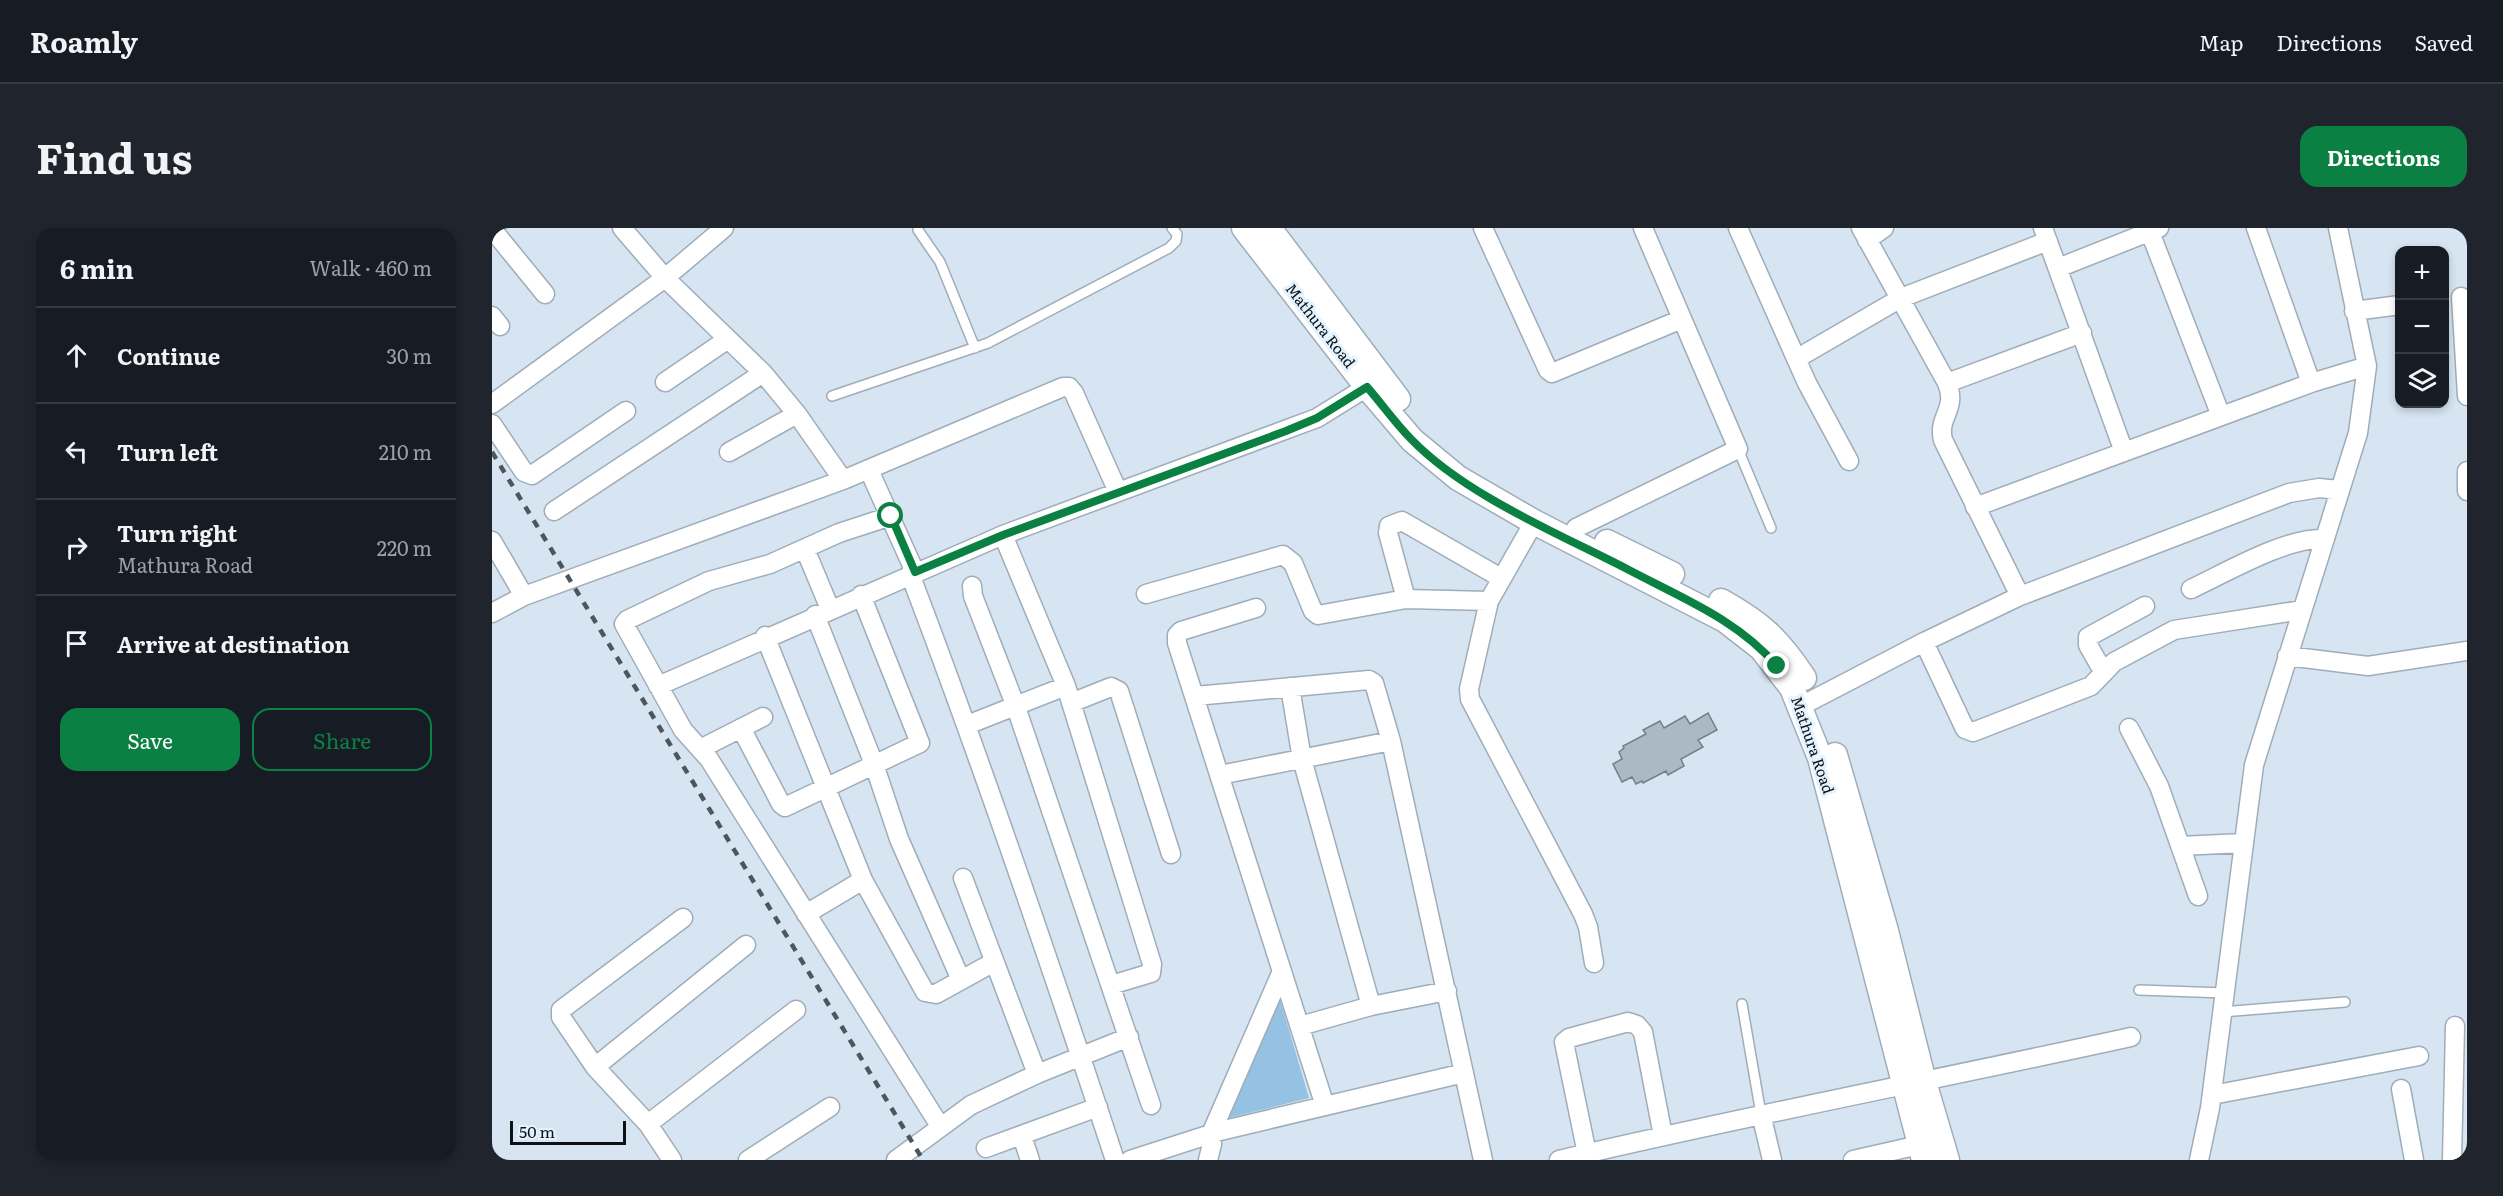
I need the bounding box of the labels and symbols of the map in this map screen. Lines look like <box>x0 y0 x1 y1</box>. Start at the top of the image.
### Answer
street label: Mathura Road <box>1281 278 1362 372</box>
route start <box>877 502 903 528</box>
route end <box>1763 652 1789 678</box>
street label: Mathura Road <box>1786 693 1841 797</box>
scale bar <box>510 1118 626 1146</box>

